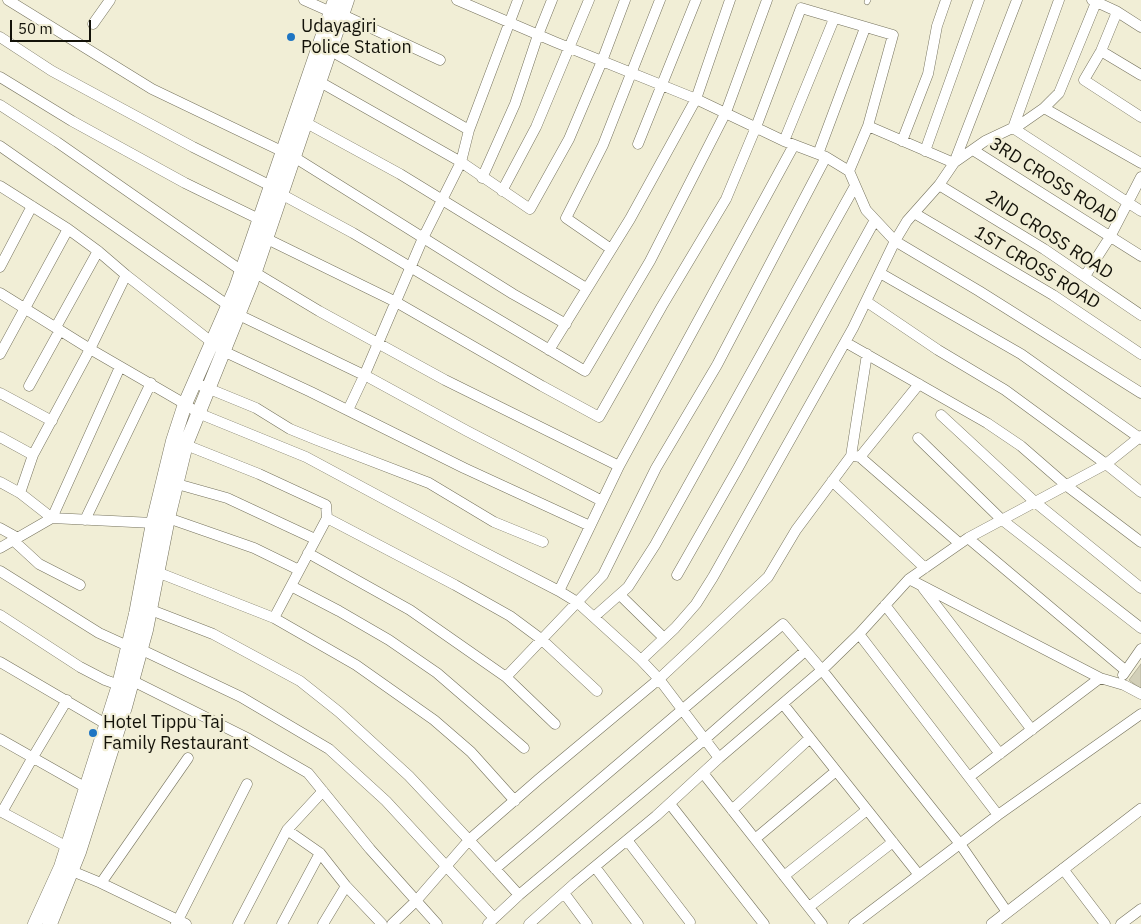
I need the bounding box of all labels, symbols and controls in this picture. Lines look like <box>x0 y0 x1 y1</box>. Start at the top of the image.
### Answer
scale bar <box>12 10 94 42</box>
place label: Udayagiri Police Station <box>301 16 412 58</box>
text: 50 m <box>18 19 53 38</box>
marker: Udayagiri Police Station <box>285 31 297 43</box>
street label: 3RD CROSS ROAD <box>985 133 1121 229</box>
street label: 2ND CROSS ROAD <box>981 186 1117 284</box>
street label: 1ST CROSS ROAD <box>970 222 1104 314</box>
place label: Hotel Tippu Taj Family Restaurant <box>103 712 249 754</box>
marker: Hotel Tippu Taj Family Restaurant <box>87 727 99 739</box>

